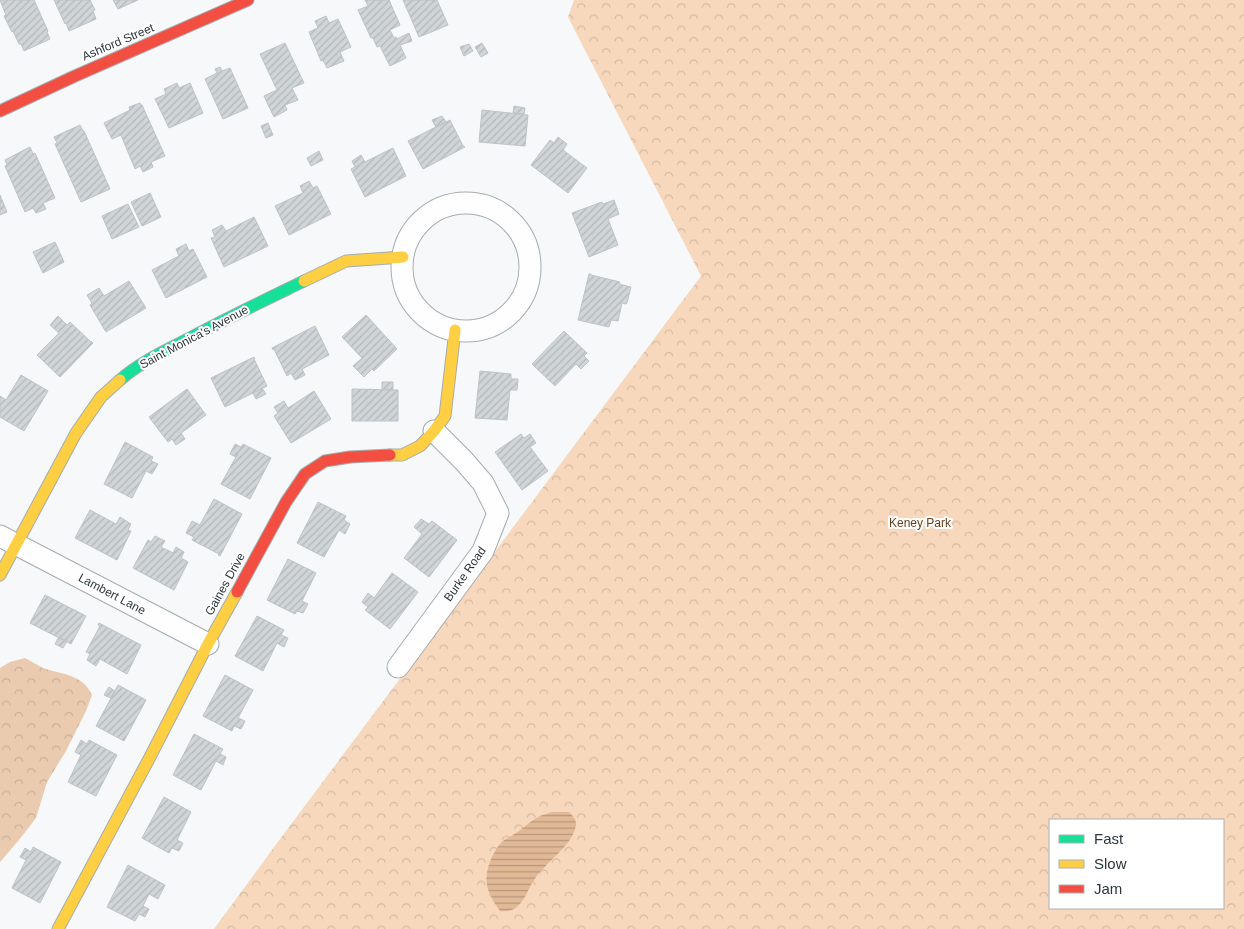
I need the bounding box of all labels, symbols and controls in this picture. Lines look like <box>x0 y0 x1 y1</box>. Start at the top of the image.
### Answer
street label: Ashford Street <box>80 20 157 63</box>
street label: Saint Monica's Avenue <box>137 302 251 372</box>
park label: Keney Park <box>889 516 952 530</box>
street label: Burke Road <box>441 544 489 604</box>
street label: Gaines Drive <box>202 550 248 618</box>
street label: Lambert Lane <box>76 570 148 618</box>
legend <box>1049 819 1224 909</box>
text: Fast <box>1094 830 1124 847</box>
text: Slow <box>1094 855 1127 872</box>
text: Jam <box>1094 880 1122 897</box>

